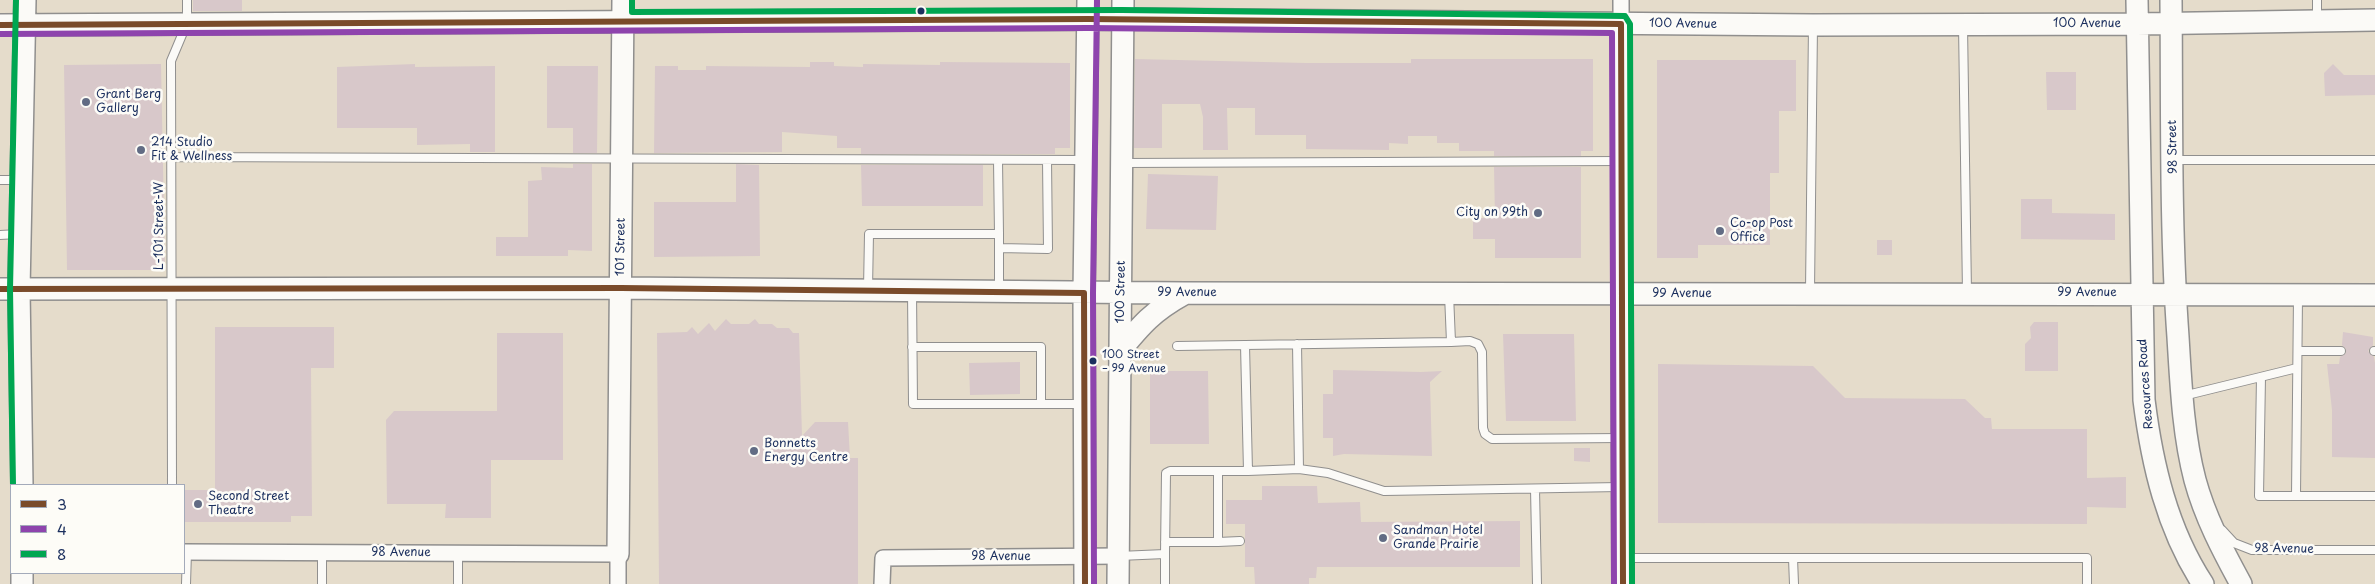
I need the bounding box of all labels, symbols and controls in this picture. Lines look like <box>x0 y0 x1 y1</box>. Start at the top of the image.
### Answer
unlabelled marker <box>916 6 926 16</box>
street label: 100 Avenue <box>1649 16 1717 32</box>
street label: 100 Avenue <box>2053 17 2121 31</box>
place label: Grant Berg Gallery <box>96 88 161 116</box>
marker: Grant Berg Gallery <box>80 96 92 108</box>
street label: 98 Street <box>2165 120 2181 174</box>
place label: 214 Studio Fit & Wellness <box>151 136 232 164</box>
marker: 214 Studio Fit & Wellness <box>135 144 147 156</box>
street label: L-101 Street-W <box>153 182 167 270</box>
place label: City on 99th <box>1456 206 1528 220</box>
marker: City on 99th <box>1532 207 1544 219</box>
place label: Co-op Post Office <box>1730 217 1793 245</box>
street label: 101 Street <box>613 218 629 276</box>
marker: Co-op Post Office <box>1714 225 1726 237</box>
street label: 100 Street <box>1113 261 1129 323</box>
street label: 99 Avenue <box>1157 286 1217 300</box>
street label: 99 Avenue <box>2057 286 2117 300</box>
street label: 99 Avenue <box>1652 287 1712 301</box>
street label: Resources Road <box>2136 338 2156 430</box>
place label: 100 Street – 99 Avenue <box>1102 348 1166 374</box>
marker: 100 Street – 99 Avenue <box>1088 356 1098 366</box>
place label: Bonnetts Energy Centre <box>764 437 848 465</box>
marker: Bonnetts Energy Centre <box>748 445 760 457</box>
legend <box>10 484 185 574</box>
place label: Second Street Theatre <box>208 490 289 518</box>
text: 3 <box>57 492 67 515</box>
marker: Second Street Theatre <box>192 498 204 510</box>
text: 4 <box>57 517 67 540</box>
place label: Sandman Hotel Grande Prairie <box>1393 524 1483 552</box>
marker: Sandman Hotel Grande Prairie <box>1377 532 1389 544</box>
street label: 98 Avenue <box>2254 541 2314 557</box>
text: 8 <box>57 542 66 565</box>
street label: 98 Avenue <box>371 546 431 560</box>
street label: 98 Avenue <box>971 550 1031 564</box>

